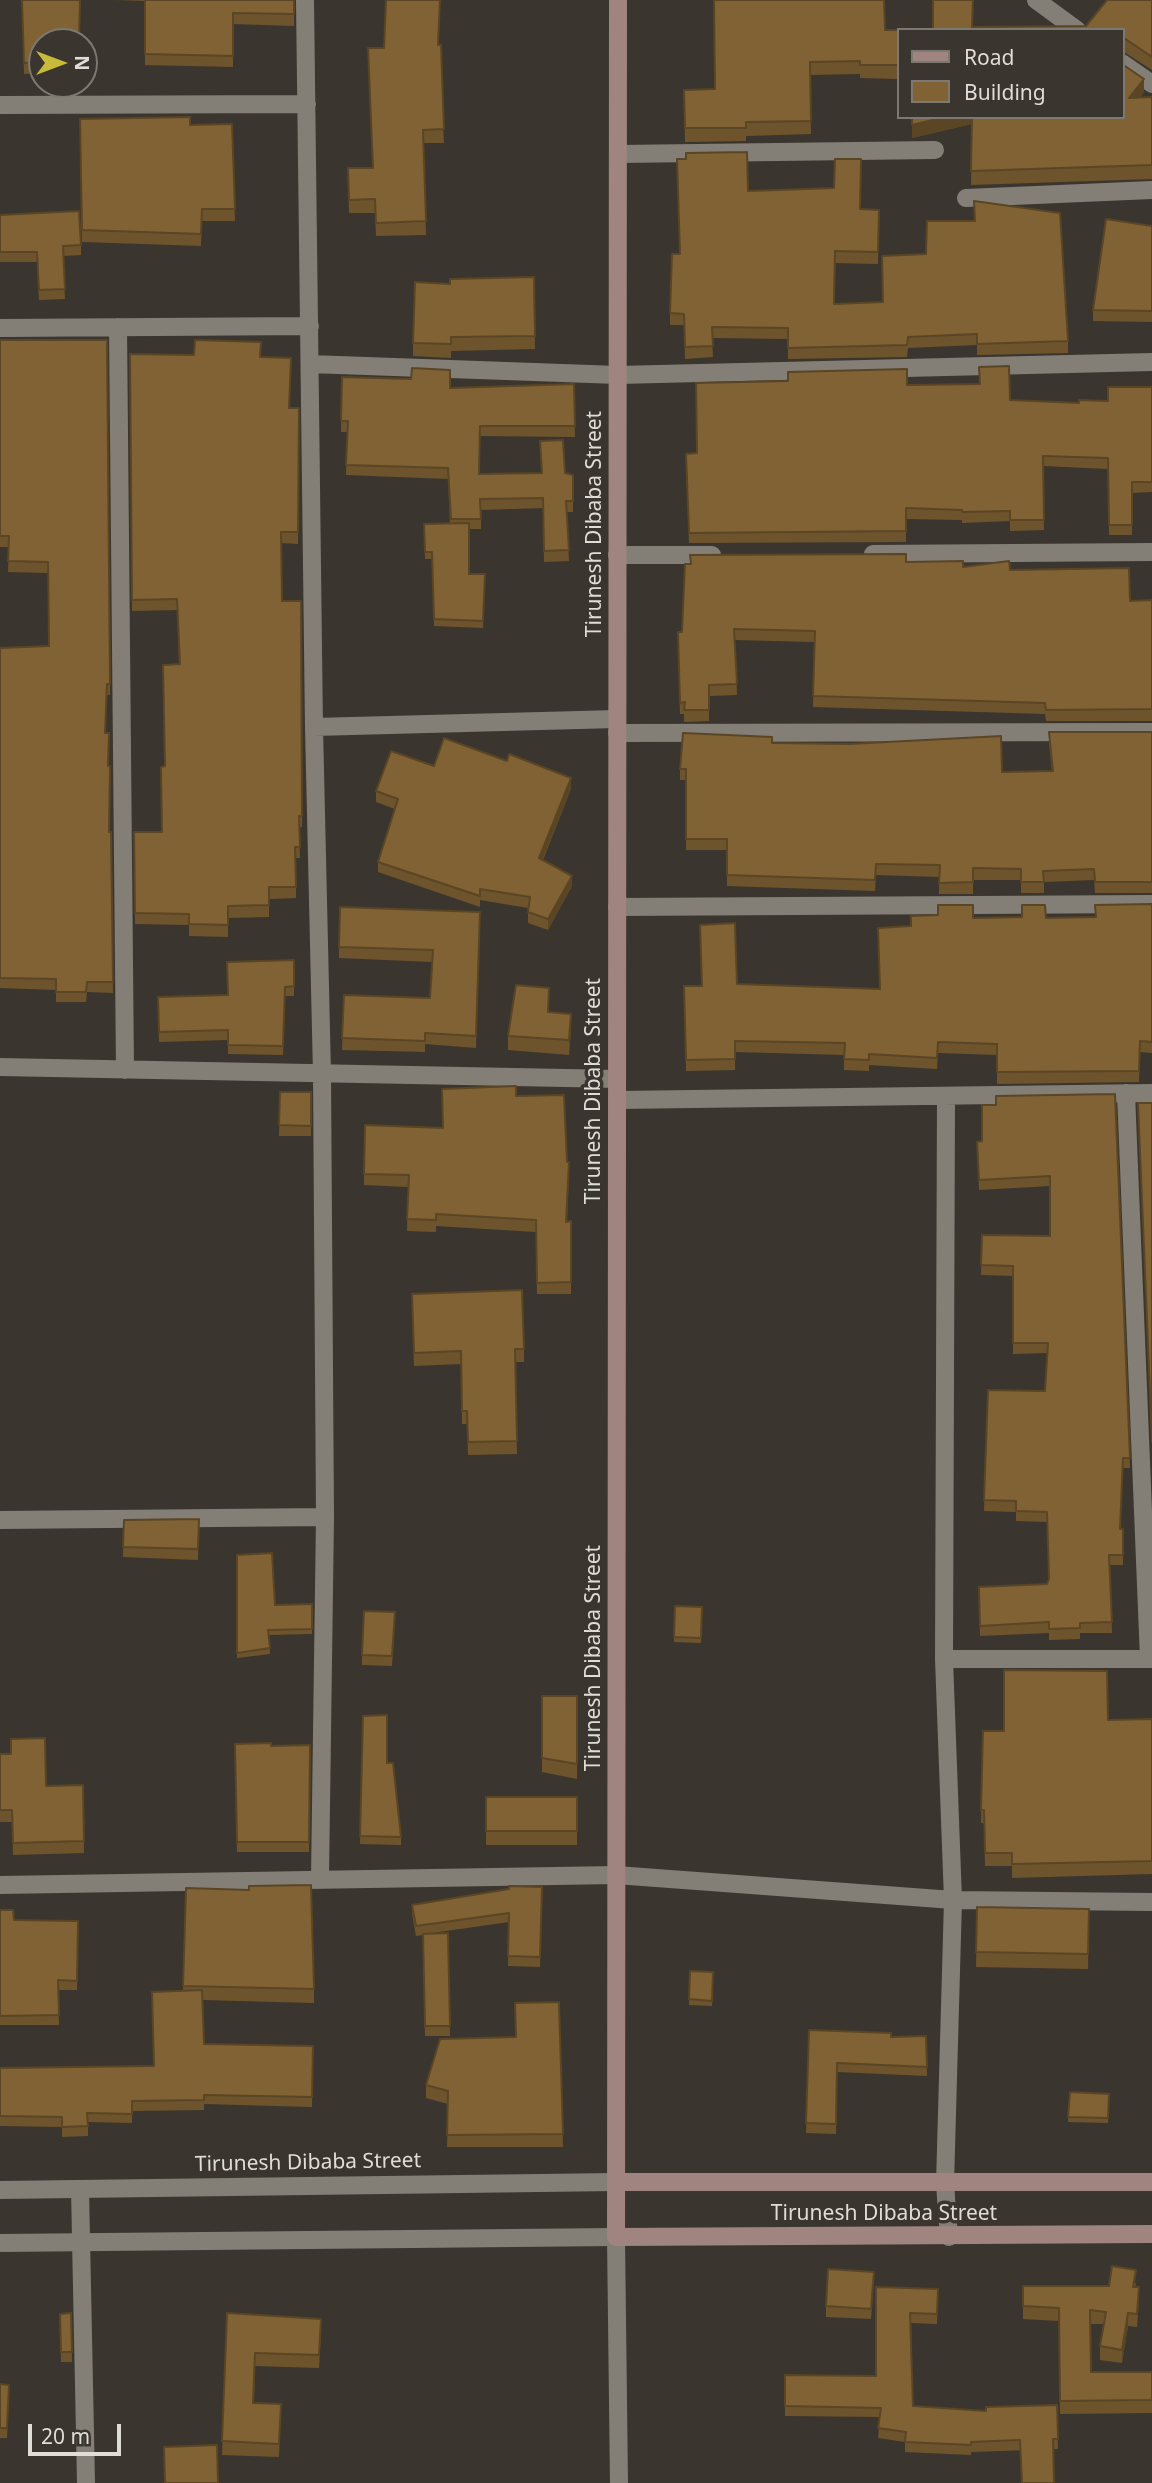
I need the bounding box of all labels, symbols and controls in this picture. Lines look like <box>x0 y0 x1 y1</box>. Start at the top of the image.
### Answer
north arrow <box>28 28 98 98</box>
legend <box>897 28 1124 119</box>
text: Road <box>964 43 1014 71</box>
text: N <box>69 55 95 71</box>
text: Building <box>964 78 1046 106</box>
street label: Tirunesh Dibaba Street <box>582 411 608 637</box>
street label: Tirunesh Dibaba Street <box>581 978 607 1204</box>
street label: Tirunesh Dibaba Street <box>581 1545 607 1771</box>
street label: Tirunesh Dibaba Street <box>195 2148 421 2178</box>
street label: Tirunesh Dibaba Street <box>771 2201 997 2227</box>
scale bar <box>32 2410 124 2454</box>
text: 20 m <box>41 2422 90 2450</box>

